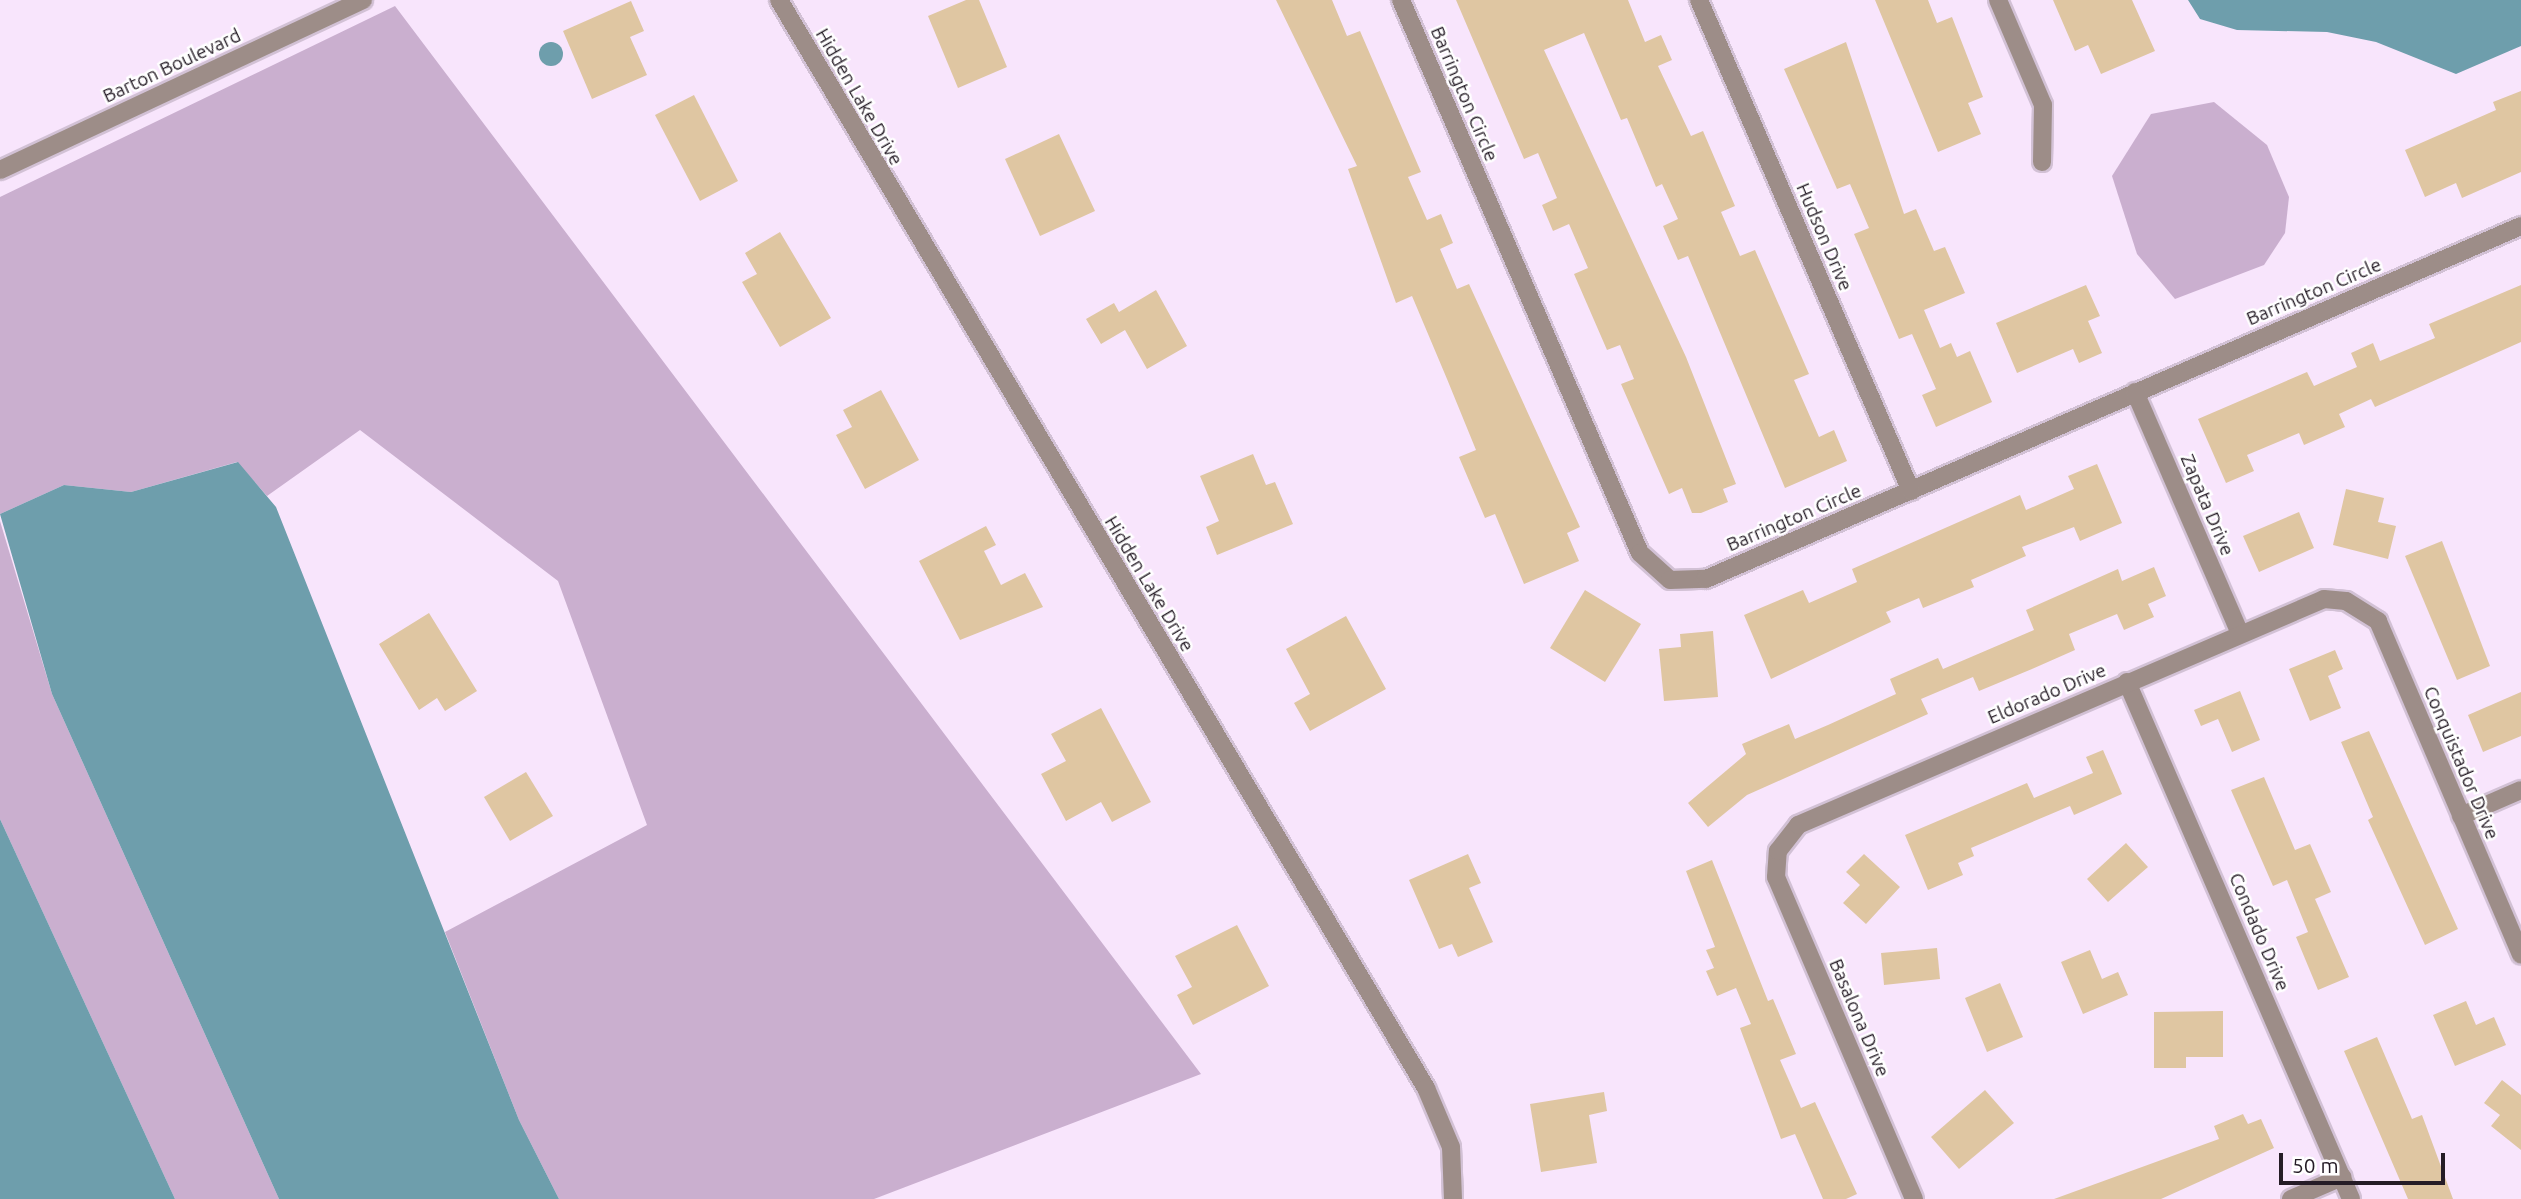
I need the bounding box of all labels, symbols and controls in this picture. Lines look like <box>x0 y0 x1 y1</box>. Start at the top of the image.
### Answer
street label: Barrington Circle <box>1425 23 1503 165</box>
street label: Barton Boulevard <box>99 24 245 108</box>
street label: Hidden Lake Drive <box>811 25 907 169</box>
street label: Hudson Drive <box>1791 180 1857 294</box>
street label: Barrington Circle <box>2243 253 2385 331</box>
street label: Zapata Drive <box>2175 451 2239 559</box>
street label: Barrington Circle <box>1723 479 1865 557</box>
street label: Hidden Lake Drive <box>1100 512 1198 656</box>
street label: Eldorado Drive <box>1984 659 2110 729</box>
street label: Conquistador Drive <box>2418 683 2504 843</box>
street label: Condado Drive <box>2224 870 2294 994</box>
street label: Basalona Drive <box>1824 956 1894 1080</box>
scale bar <box>2283 1140 2449 1184</box>
text: 50 m <box>2292 1153 2339 1177</box>

